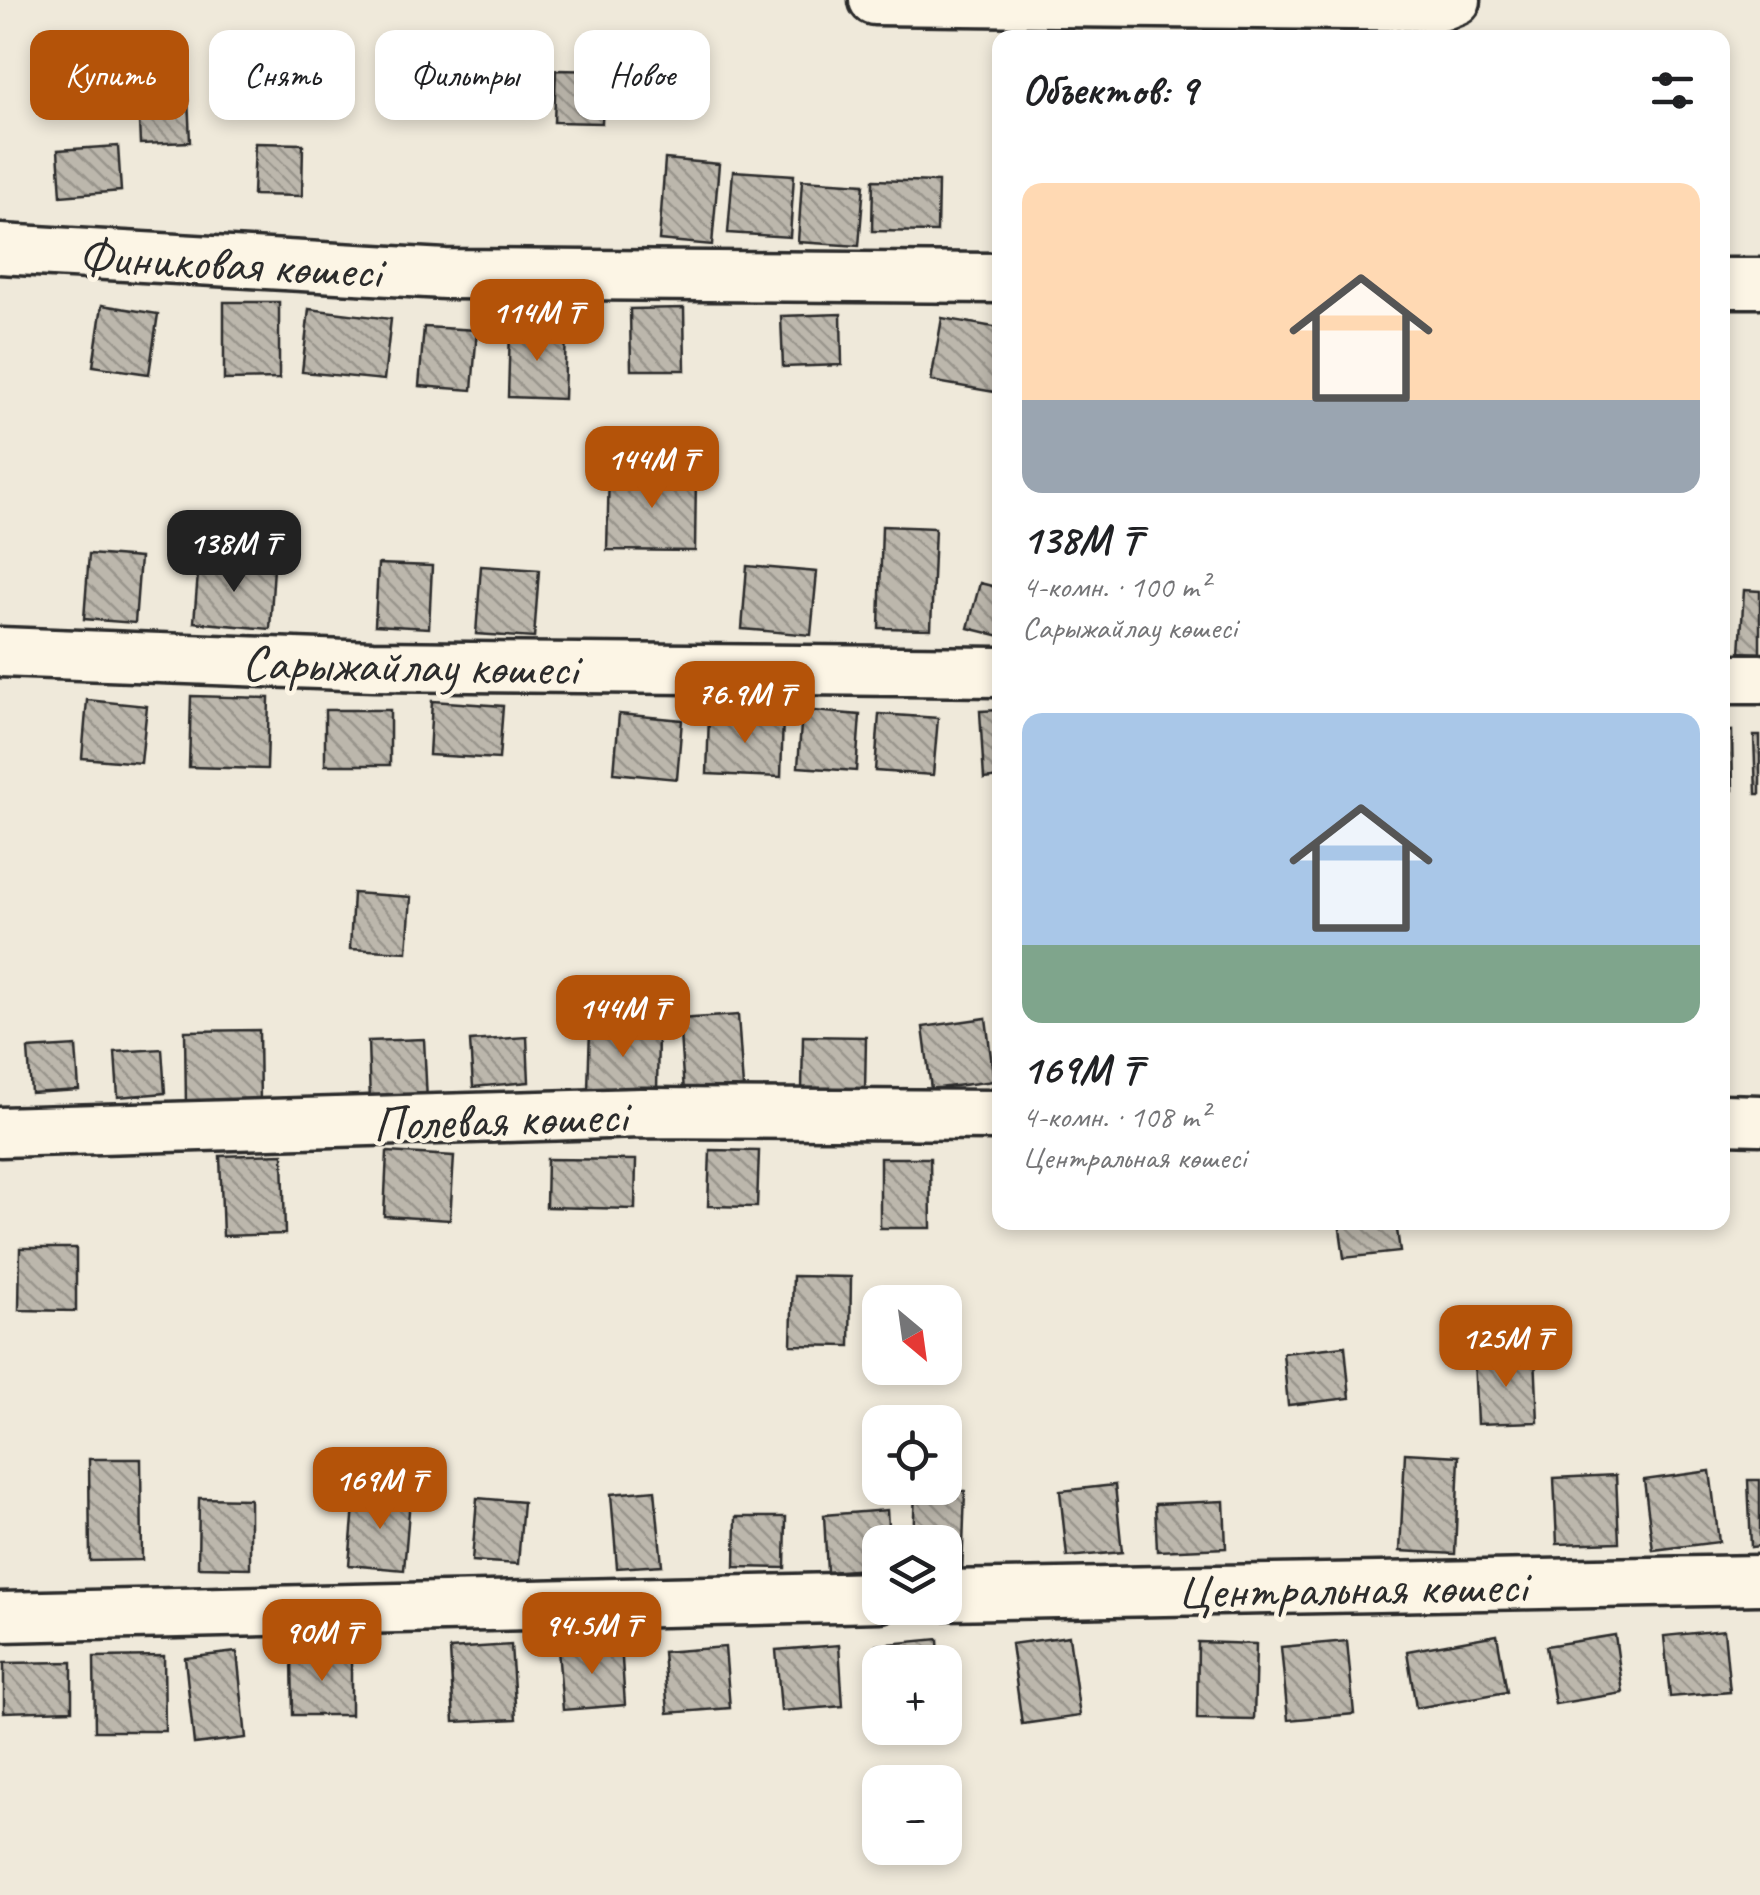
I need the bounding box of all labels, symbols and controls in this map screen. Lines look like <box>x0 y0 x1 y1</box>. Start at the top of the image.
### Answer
chip: Купить <box>30 30 189 120</box>
chip: Снять <box>209 30 355 120</box>
chip: Фильтры <box>375 30 554 120</box>
chip: Новое <box>574 30 710 120</box>
icon: filters <box>1645 63 1700 118</box>
text: Объектов: 9 <box>1022 64 1197 117</box>
street label: Финиковая көшесі <box>77 224 389 303</box>
icon: home <box>1271 248 1451 428</box>
pin: 114M ₸ <box>456 279 618 364</box>
text: 114M ₸ <box>492 291 582 332</box>
pin: 144M ₸ <box>571 426 733 511</box>
text: 144M ₸ <box>607 438 697 479</box>
pin: 138M ₸ <box>153 510 315 595</box>
text: 138M ₸ <box>1022 513 1140 566</box>
text: 138M ₸ <box>189 522 279 563</box>
text: 4-комн. · 100 m² <box>1022 566 1209 607</box>
text: Сарыжайлау көшесі <box>1022 607 1237 648</box>
street label: Сарыжайлау көшесі <box>241 631 584 700</box>
pin: 76.9M ₸ <box>653 661 837 746</box>
text: 76.9M ₸ <box>697 673 793 714</box>
icon: home <box>1271 778 1451 958</box>
pin: 144M ₸ <box>542 975 704 1060</box>
text: 144M ₸ <box>578 987 668 1028</box>
text: 169M ₸ <box>1022 1043 1140 1096</box>
street label: Полевая көшесі <box>372 1083 634 1155</box>
text: 4-комн. · 108 m² <box>1022 1096 1209 1137</box>
text: Центральная көшесі <box>1022 1137 1246 1178</box>
north arrow <box>862 1285 962 1385</box>
map controls <box>862 1285 962 1865</box>
pin: 125M ₸ <box>1425 1305 1587 1390</box>
text: 125M ₸ <box>1461 1317 1551 1358</box>
button: locate <box>862 1405 962 1505</box>
pin: 169M ₸ <box>299 1447 461 1532</box>
text: 169M ₸ <box>335 1459 425 1500</box>
button: layers <box>862 1525 962 1625</box>
street label: Центральная көшесі <box>1176 1554 1533 1623</box>
pin: 94.5M ₸ <box>500 1592 684 1677</box>
pin: 90M ₸ <box>252 1599 392 1684</box>
text: 94.5M ₸ <box>544 1604 640 1645</box>
text: 90M ₸ <box>284 1611 360 1652</box>
button: + <box>862 1645 962 1745</box>
button: − <box>862 1765 962 1865</box>

